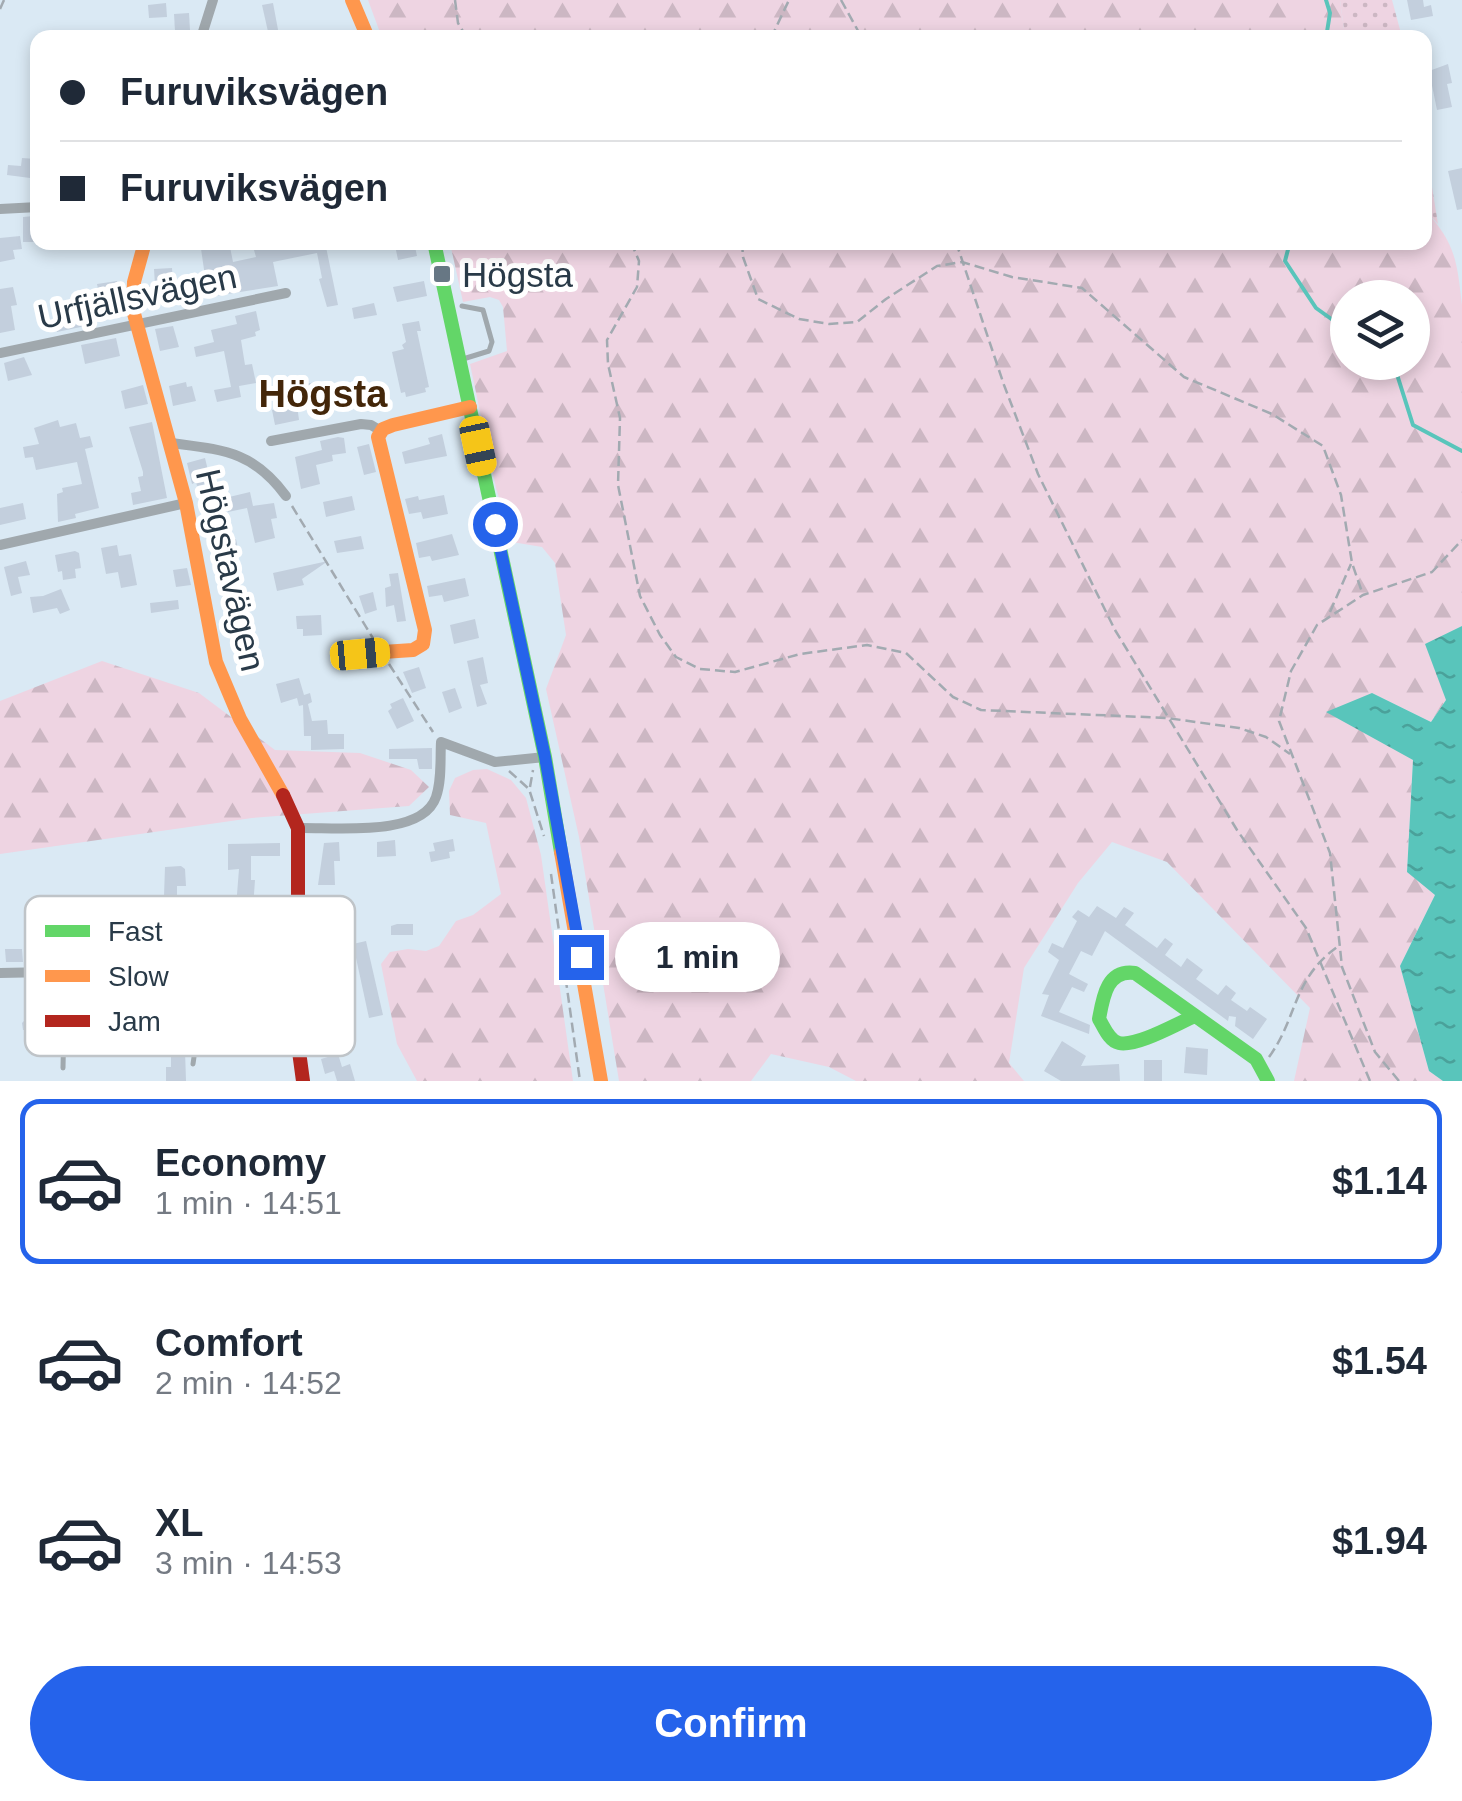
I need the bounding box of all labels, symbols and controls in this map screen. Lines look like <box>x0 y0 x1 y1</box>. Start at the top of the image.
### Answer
text: Furuviksvägen <box>120 71 388 113</box>
text: Furuviksvägen <box>120 167 388 209</box>
place label: Högsta <box>462 255 573 294</box>
street label: Urfjällsvägen <box>34 256 240 336</box>
marker: Högsta <box>431 263 453 285</box>
map controls <box>1330 280 1430 380</box>
button: layers <box>1330 280 1430 380</box>
district label: Högsta <box>259 373 388 415</box>
car <box>457 414 499 478</box>
street label: Högstavägen <box>189 465 273 675</box>
route start <box>473 502 518 547</box>
car <box>329 636 391 672</box>
legend <box>25 896 355 1056</box>
text: Fast <box>108 916 163 947</box>
callout: 1 min <box>616 922 781 992</box>
route end <box>559 935 604 980</box>
text: 1 min <box>656 939 739 975</box>
text: Slow <box>108 961 169 992</box>
text: Jam <box>108 1006 161 1037</box>
icon: car <box>35 1137 125 1227</box>
text: Economy <box>155 1142 326 1184</box>
text: $1.14 <box>1332 1160 1427 1202</box>
text: 1 min · 14:51 <box>155 1185 342 1221</box>
icon: car <box>35 1317 125 1407</box>
text: Comfort <box>155 1322 303 1364</box>
text: $1.54 <box>1332 1340 1427 1382</box>
text: 2 min · 14:52 <box>155 1365 342 1401</box>
icon: car <box>35 1497 125 1587</box>
text: XL <box>155 1502 204 1544</box>
text: $1.94 <box>1332 1520 1427 1562</box>
text: 3 min · 14:53 <box>155 1545 342 1581</box>
button: Confirm <box>30 1666 1432 1781</box>

